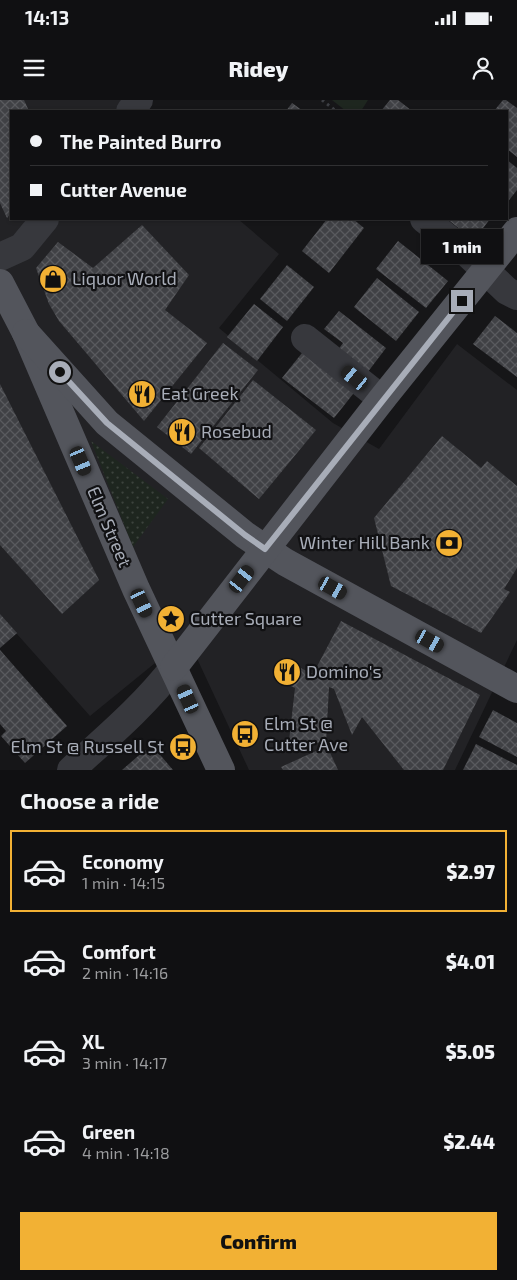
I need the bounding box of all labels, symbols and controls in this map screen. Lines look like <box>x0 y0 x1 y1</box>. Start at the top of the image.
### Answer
text: 14:13 <box>25 6 69 29</box>
icon: menu <box>20 54 48 82</box>
icon: person <box>469 54 497 82</box>
text: Ridey <box>229 55 288 81</box>
text: The Painted Burro <box>60 130 221 153</box>
text: Cutter Avenue <box>60 178 187 201</box>
callout: 1 min <box>421 228 503 264</box>
text: 1 min <box>442 237 482 256</box>
shop icon: Liquor World <box>38 264 68 294</box>
place label: Liquor World <box>72 267 177 289</box>
route end <box>451 290 473 312</box>
route start <box>49 361 71 383</box>
car <box>338 363 371 393</box>
restaurant icon: Eat Greek <box>127 379 157 409</box>
place label: Eat Greek <box>161 382 239 404</box>
restaurant icon: Rosebud <box>167 417 197 447</box>
place label: Rosebud <box>201 420 272 442</box>
car <box>68 444 93 478</box>
street label: Elm Street <box>83 483 137 570</box>
bank icon: Winter Hill Bank <box>434 528 464 558</box>
place label: Winter Hill Bank <box>299 531 430 553</box>
car <box>226 563 257 595</box>
car <box>316 574 349 602</box>
car <box>128 586 155 620</box>
place icon: Cutter Square <box>156 604 186 634</box>
place label: Cutter Square <box>190 607 302 629</box>
car <box>413 627 446 655</box>
restaurant icon: Domino's <box>272 657 302 687</box>
place label: Domino's <box>306 660 382 682</box>
car <box>175 682 200 716</box>
place label: Elm St @ Cutter Ave <box>264 712 348 755</box>
bus stop icon: Elm St @ Cutter Ave <box>230 719 260 749</box>
bus stop icon: Elm St @ Russell St <box>168 732 198 762</box>
place label: Elm St @ Russell St <box>11 735 164 757</box>
text: Choose a ride <box>20 787 159 813</box>
icon: car <box>22 849 67 894</box>
text: Economy <box>82 850 164 873</box>
text: $2.97 <box>446 860 495 883</box>
text: 1 min · 14:15 <box>82 873 165 892</box>
icon: car <box>22 939 67 984</box>
text: Comfort <box>82 940 156 963</box>
text: $4.01 <box>446 950 495 973</box>
text: 2 min · 14:16 <box>82 963 168 982</box>
icon: car <box>22 1029 67 1074</box>
text: XL <box>82 1030 104 1053</box>
text: $5.05 <box>445 1040 495 1063</box>
text: 3 min · 14:17 <box>82 1053 167 1072</box>
icon: car <box>22 1119 67 1164</box>
text: Green <box>82 1120 135 1143</box>
text: $2.44 <box>443 1130 495 1153</box>
text: 4 min · 14:18 <box>82 1143 170 1162</box>
button: Confirm <box>20 1212 497 1270</box>

